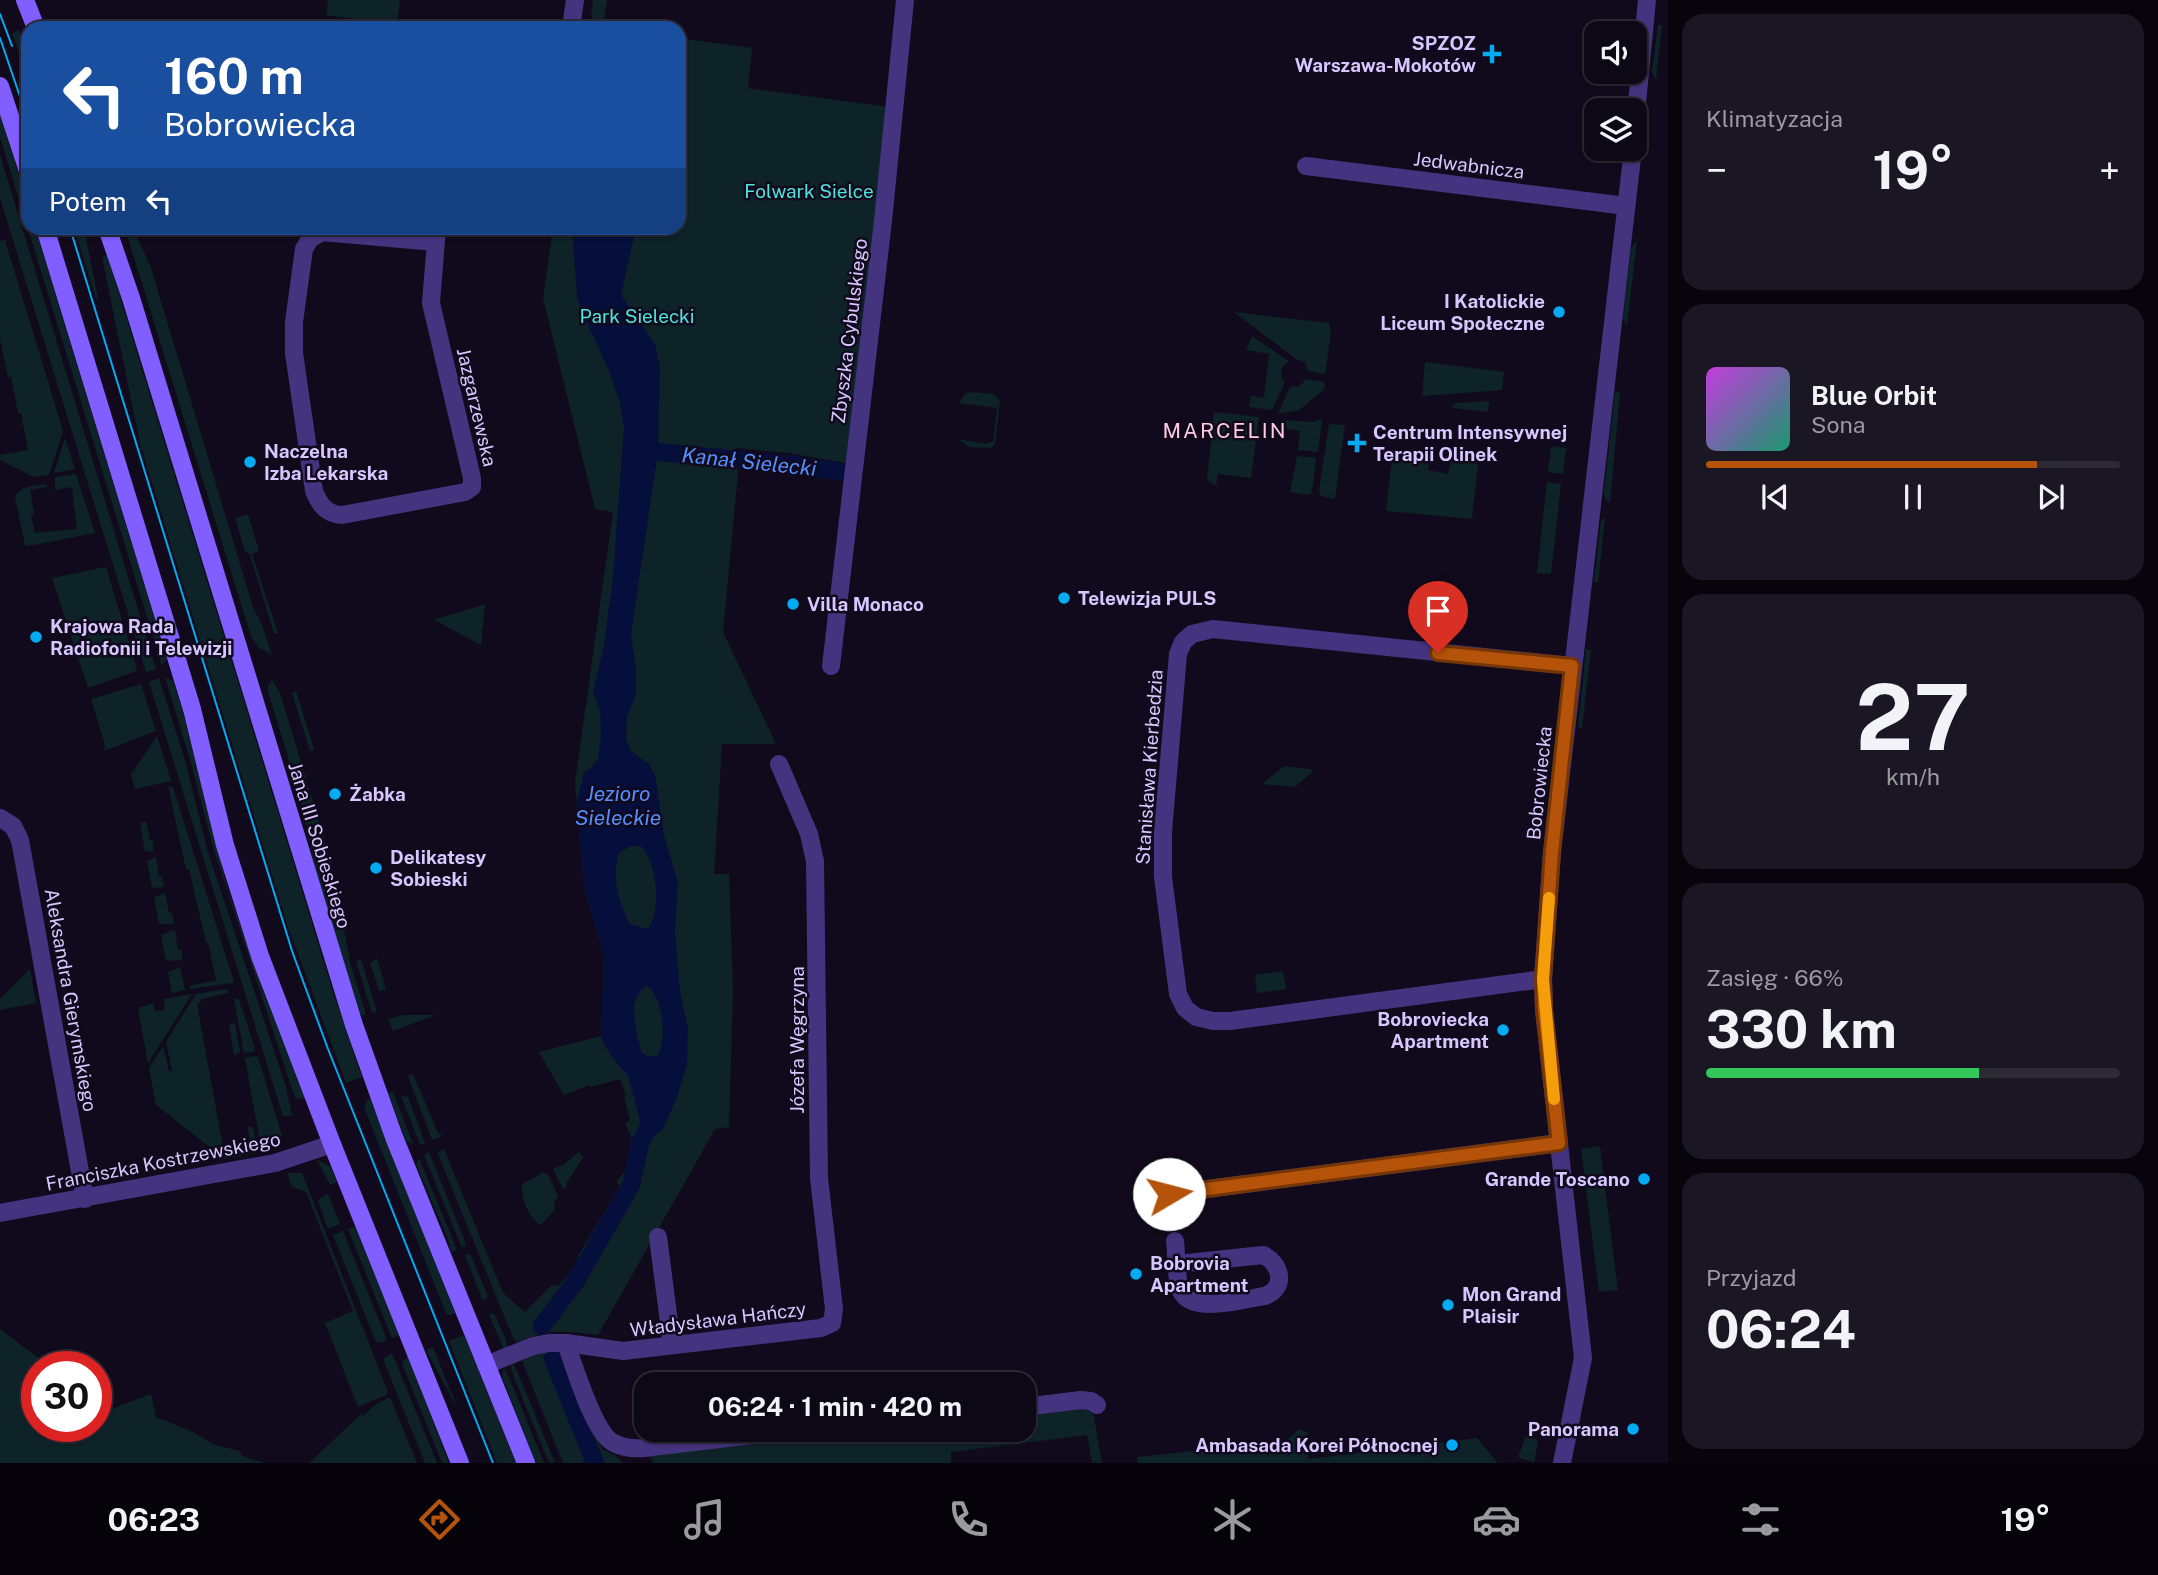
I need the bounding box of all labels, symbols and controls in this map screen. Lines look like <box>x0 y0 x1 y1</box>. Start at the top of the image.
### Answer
map controls <box>1584 21 1647 161</box>
button: sound <box>1584 21 1647 84</box>
place label: SPZOZ Warszawa-Mokotów <box>1295 32 1476 76</box>
marker: SPZOZ Warszawa-Mokotów <box>1482 44 1502 64</box>
text: 160 m <box>164 47 304 105</box>
icon: left <box>49 49 140 140</box>
button: layers <box>1584 98 1647 161</box>
text: Klimatyzacja <box>1706 105 1843 132</box>
text: Bobrowiecka <box>164 106 356 143</box>
text: 19° <box>1872 140 1954 201</box>
street label: Jedwabnicza <box>1412 147 1526 183</box>
text: − <box>1706 148 1727 193</box>
text: + <box>2099 148 2120 193</box>
park label: Folwark Sielce <box>744 180 874 202</box>
icon: left <box>140 182 178 220</box>
text: Potem <box>49 186 126 217</box>
street label: Zbyszka Cybulskiego <box>827 237 871 425</box>
place label: I Katolickie Liceum Społeczne <box>1380 290 1545 334</box>
marker: I Katolickie Liceum Społeczne <box>1551 304 1567 320</box>
park label: Park Sielecki <box>580 305 694 327</box>
street label: Jazgarzewska <box>453 345 501 469</box>
text: Blue Orbit <box>1811 380 1937 411</box>
text: Sona <box>1811 411 1865 438</box>
district label: MARCELIN <box>1162 418 1288 443</box>
place label: Centrum Intensywnej Terapii Olinek <box>1373 421 1567 465</box>
marker: Centrum Intensywnej Terapii Olinek <box>1347 433 1367 453</box>
place label: Naczelna Izba Lekarska <box>264 440 388 484</box>
water label: Kanał Sielecki <box>680 442 818 481</box>
marker: Naczelna Izba Lekarska <box>242 454 258 470</box>
icon: previous <box>1756 478 1794 516</box>
icon: pause <box>1894 478 1932 516</box>
icon: next <box>2032 478 2070 516</box>
pin <box>1408 581 1468 653</box>
place label: Telewizja PULS <box>1078 587 1216 609</box>
marker: Telewizja PULS <box>1056 590 1072 606</box>
icon: arrive <box>1419 592 1457 630</box>
place label: Villa Monaco <box>807 593 924 615</box>
marker: Villa Monaco <box>785 596 801 612</box>
place label: Krajowa Rada Radiofonii i Telewizji <box>50 615 232 659</box>
marker: Krajowa Rada Radiofonii i Telewizji <box>28 629 44 645</box>
text: 27 <box>1856 664 1970 770</box>
street label: Stanisława Kierbedzia <box>1131 669 1167 865</box>
street label: Bobrowiecka <box>1522 725 1556 841</box>
street label: Jana III Sobieskiego <box>284 759 356 931</box>
text: km/h <box>1886 763 1940 790</box>
water label: Jezioro Sieleckie <box>575 781 661 830</box>
place label: Żabka <box>349 783 406 805</box>
marker: Żabka <box>327 786 343 802</box>
place label: Delikatesy Sobieski <box>390 846 486 890</box>
marker: Delikatesy Sobieski <box>368 860 384 876</box>
street label: Aleksandra Gierymskiego <box>41 887 101 1113</box>
text: Zasięg · 66% <box>1706 964 1844 991</box>
street label: Józefa Węgrzyna <box>786 966 808 1114</box>
text: 330 km <box>1706 999 1897 1060</box>
place label: Bobroviecka Apartment <box>1377 1008 1489 1052</box>
marker: Bobroviecka Apartment <box>1495 1022 1511 1038</box>
street label: Franciszka Kostrzewskiego <box>44 1127 282 1195</box>
position arrow <box>1132 1157 1206 1231</box>
place label: Grande Toscano <box>1485 1168 1630 1190</box>
marker: Grande Toscano <box>1636 1171 1652 1187</box>
place label: Bobrovia Apartment <box>1150 1252 1249 1296</box>
text: Przyjazd <box>1706 1264 1796 1291</box>
marker: Bobrovia Apartment <box>1128 1266 1144 1282</box>
place label: Mon Grand Plaisir <box>1462 1283 1561 1327</box>
street label: Władysława Hańczy <box>629 1297 807 1341</box>
marker: Mon Grand Plaisir <box>1440 1297 1456 1313</box>
text: 06:24 <box>1706 1299 1856 1360</box>
speed limit sign: 30 <box>21 1351 112 1442</box>
text: 06:24 · 1 min · 420 m <box>708 1391 962 1422</box>
place label: Panorama <box>1528 1418 1619 1440</box>
marker: Panorama <box>1625 1421 1641 1437</box>
place label: Ambasada Korei Północnej <box>1195 1434 1438 1456</box>
marker: Ambasada Korei Północnej <box>1444 1437 1460 1453</box>
icon: directions <box>415 1495 464 1544</box>
icon: music <box>680 1495 729 1544</box>
icon: phone <box>944 1495 993 1544</box>
icon: climate <box>1208 1495 1257 1544</box>
icon: car <box>1472 1495 1521 1544</box>
icon: filters <box>1736 1495 1785 1544</box>
text: 06:23 <box>108 1501 200 1538</box>
text: 19° <box>2000 1501 2050 1538</box>

